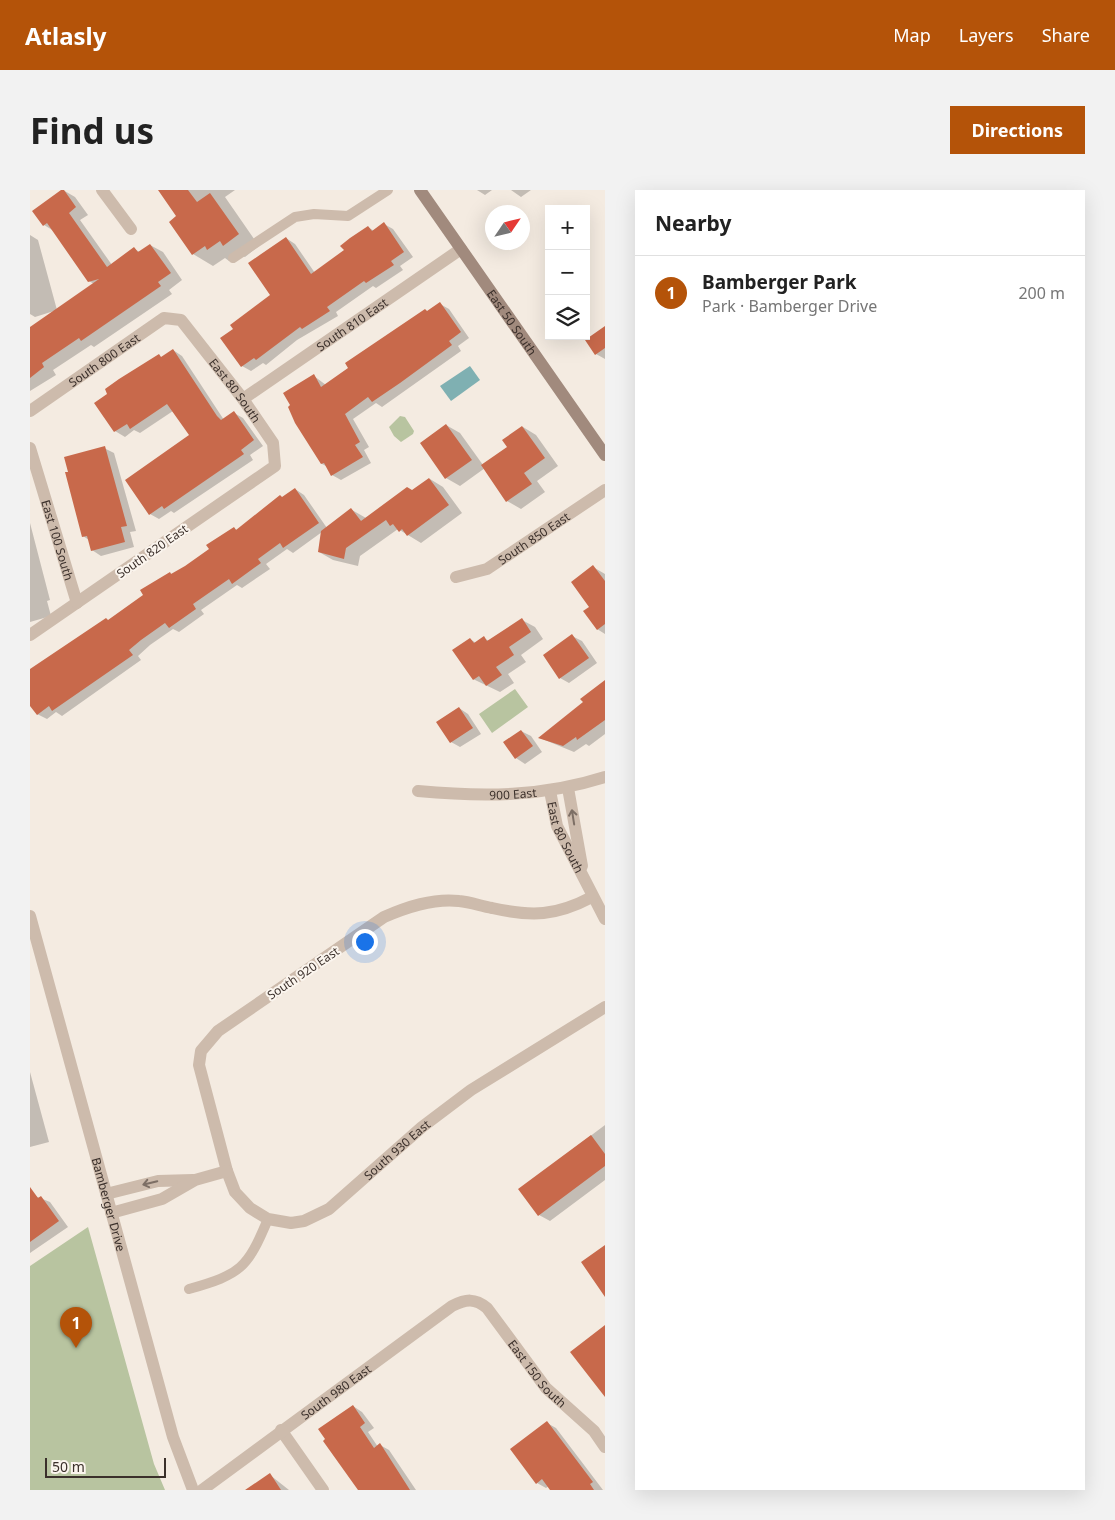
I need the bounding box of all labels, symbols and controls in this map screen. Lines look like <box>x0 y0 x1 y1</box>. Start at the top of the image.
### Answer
text: Atlasly <box>25 19 106 52</box>
text: Map <box>893 23 931 47</box>
text: Layers <box>959 23 1014 47</box>
text: Share <box>1042 23 1090 47</box>
button: Directions <box>950 106 1085 154</box>
text: Find us <box>30 107 154 154</box>
north arrow <box>485 205 530 250</box>
map controls <box>545 205 590 340</box>
button: + <box>545 205 590 250</box>
text: Nearby <box>655 209 731 237</box>
button: − <box>545 250 590 295</box>
text: Bamberger Park <box>702 269 856 295</box>
text: 1 <box>666 282 676 304</box>
text: 200 m <box>1018 282 1065 304</box>
street label: East 50 South <box>483 286 541 358</box>
street label: South 810 East <box>313 293 391 355</box>
button: layers <box>545 295 590 340</box>
text: Park · Bamberger Drive <box>702 295 877 317</box>
street label: South 800 East <box>65 329 144 390</box>
street label: East 80 South <box>205 354 265 426</box>
street label: East 100 South <box>38 497 78 582</box>
street label: South 850 East <box>494 507 573 568</box>
street label: South 820 East <box>113 520 192 582</box>
street label: 900 East <box>489 783 538 803</box>
street label: East 80 South <box>544 800 588 876</box>
one-way arrow <box>567 809 577 825</box>
your location <box>352 929 378 955</box>
street label: South 920 East <box>264 942 343 1003</box>
street label: South 930 East <box>360 1115 434 1183</box>
street label: Bamberger Drive <box>88 1155 130 1253</box>
one-way arrow <box>143 1179 159 1188</box>
pin: 1 <box>60 1307 92 1348</box>
street label: East 150 South <box>505 1336 570 1411</box>
street label: South 980 East <box>297 1360 375 1423</box>
scale bar <box>45 1455 166 1478</box>
text: 50 m <box>52 1457 85 1476</box>

